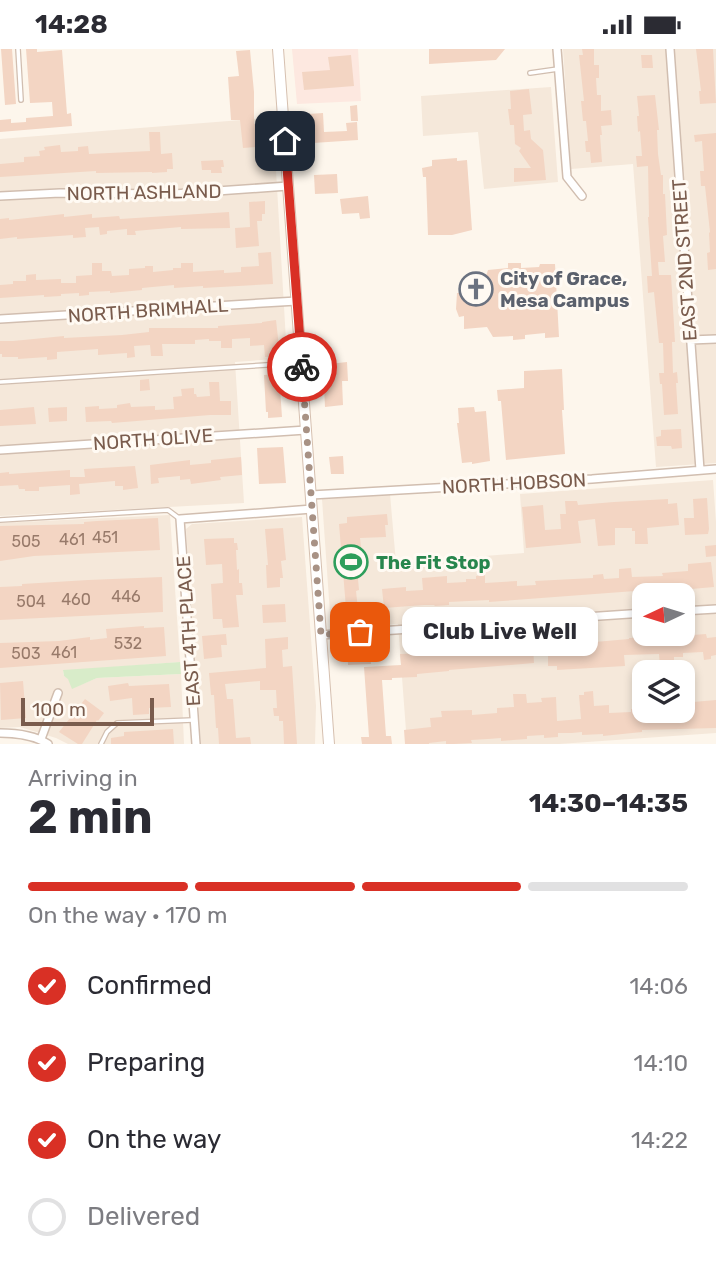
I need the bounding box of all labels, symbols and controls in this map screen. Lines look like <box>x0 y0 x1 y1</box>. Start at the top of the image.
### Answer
text: 14:28 <box>35 9 108 40</box>
pin <box>255 111 315 171</box>
icon: home <box>266 122 304 160</box>
street label: EAST 2ND STREET <box>667 178 702 342</box>
street label: NORTH ASHLAND <box>66 180 222 205</box>
place label: City of Grace, Mesa Campus <box>500 267 629 312</box>
church icon: City of Grace, Mesa Campus <box>457 270 495 308</box>
street label: NORTH BRIMHALL <box>67 293 229 328</box>
courier <box>267 332 337 402</box>
icon: bike <box>283 348 321 386</box>
street label: NORTH OLIVE <box>92 424 214 455</box>
street label: NORTH HOBSON <box>441 468 587 499</box>
house number: 451 <box>92 528 118 547</box>
house number: 461 <box>59 530 85 549</box>
house number: 505 <box>11 532 41 551</box>
sports icon: The Fit Stop <box>332 543 370 581</box>
place label: The Fit Stop <box>376 551 491 574</box>
street label: EAST 4TH PLACE <box>172 555 205 707</box>
north arrow <box>632 583 695 646</box>
map controls <box>632 583 695 723</box>
house number: 446 <box>111 587 141 606</box>
house number: 460 <box>61 590 91 609</box>
house number: 504 <box>16 592 46 611</box>
pin <box>330 602 390 662</box>
callout: Club Live Well <box>402 607 598 657</box>
icon: bag <box>341 613 379 651</box>
text: Club Live Well <box>423 617 577 645</box>
house number: 532 <box>114 634 142 653</box>
house number: 461 <box>51 643 77 662</box>
house number: 503 <box>11 644 41 663</box>
button: layers <box>632 660 695 723</box>
scale bar <box>21 695 154 727</box>
text: 100 m <box>32 698 86 721</box>
text: Arriving in <box>28 764 138 792</box>
text: 14:30–14:35 <box>529 788 688 819</box>
text: 2 min <box>28 790 153 845</box>
text: On the way · 170 m <box>28 901 227 929</box>
icon: check <box>28 967 66 1005</box>
text: Confirmed <box>87 970 212 1001</box>
text: 14:06 <box>630 972 688 1000</box>
icon: check <box>28 1044 66 1082</box>
text: Preparing <box>87 1047 205 1078</box>
text: 14:10 <box>634 1049 688 1077</box>
icon: check <box>28 1121 66 1159</box>
text: On the way <box>87 1124 221 1155</box>
text: 14:22 <box>631 1126 688 1154</box>
text: Delivered <box>87 1201 200 1232</box>

